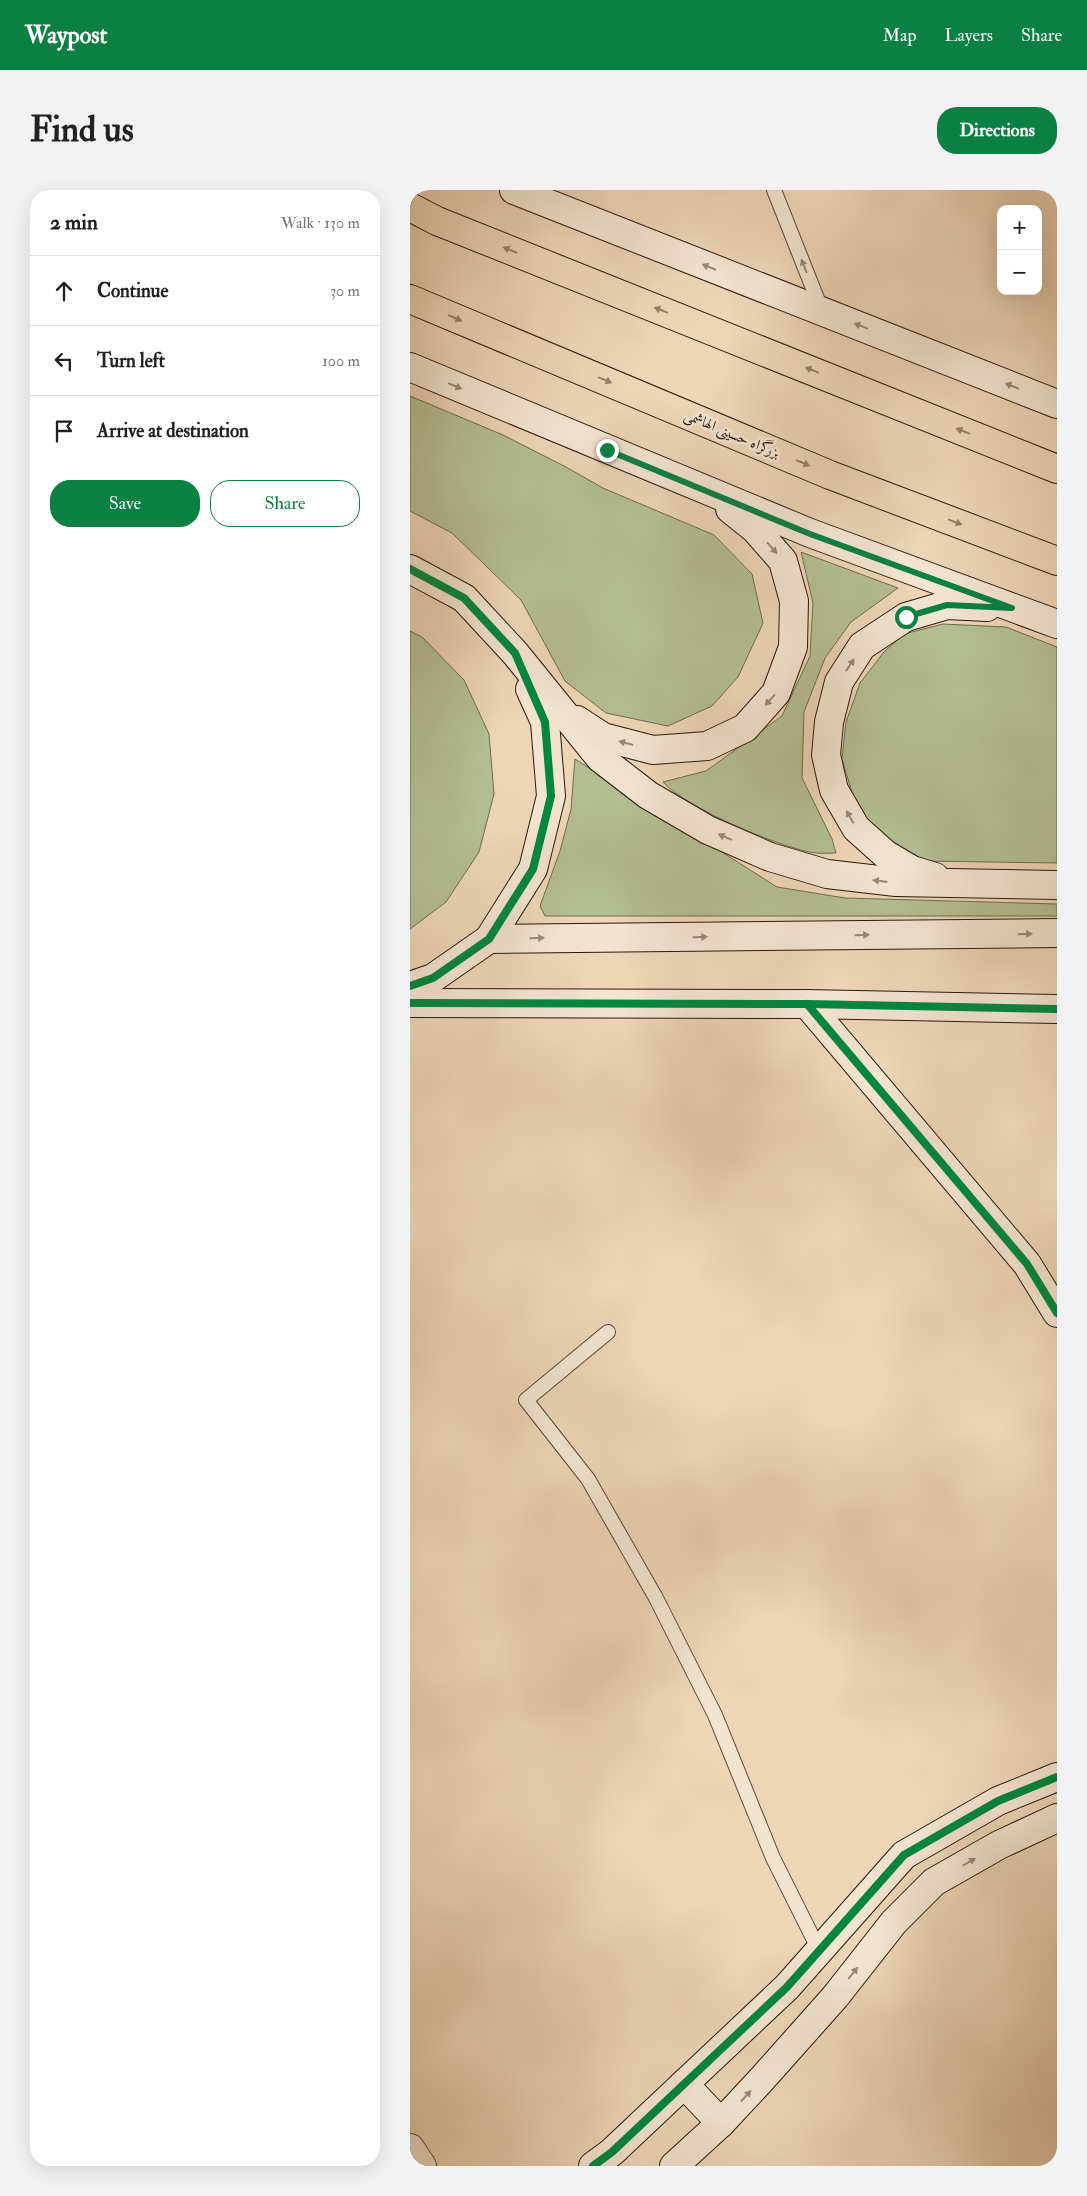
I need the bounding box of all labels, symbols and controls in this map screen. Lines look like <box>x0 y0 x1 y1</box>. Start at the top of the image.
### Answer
text: Waypost <box>25 20 107 51</box>
text: Map <box>883 24 917 47</box>
text: Layers <box>945 24 993 47</box>
text: Share <box>1021 24 1062 47</box>
button: Directions <box>937 107 1057 154</box>
text: Find us <box>30 108 134 152</box>
map controls <box>997 205 1042 295</box>
button: + <box>997 205 1042 250</box>
text: 2 min <box>50 209 98 236</box>
text: Walk · 130 m <box>281 213 360 233</box>
one-way arrow <box>502 246 517 254</box>
button: − <box>997 250 1042 295</box>
one-way arrow <box>800 258 808 273</box>
one-way arrow <box>702 263 717 270</box>
icon: ahead <box>50 277 78 305</box>
text: Continue <box>97 279 168 303</box>
text: 30 m <box>330 281 360 301</box>
one-way arrow <box>653 306 668 314</box>
one-way arrow <box>448 314 463 322</box>
one-way arrow <box>853 322 868 330</box>
icon: left <box>50 347 78 375</box>
text: Turn left <box>97 349 165 373</box>
text: 100 m <box>322 351 360 371</box>
one-way arrow <box>805 366 820 373</box>
one-way arrow <box>598 377 612 385</box>
one-way arrow <box>448 382 462 390</box>
one-way arrow <box>1005 382 1019 390</box>
street label: بزرگراه حسینی الهاشمی <box>681 404 784 464</box>
icon: arrive <box>50 417 78 445</box>
text: Arrive at destination <box>97 419 249 443</box>
one-way arrow <box>956 426 970 434</box>
route end <box>596 439 619 462</box>
one-way arrow <box>796 460 810 468</box>
button: Save <box>50 480 200 527</box>
button: Share <box>210 480 360 527</box>
one-way arrow <box>948 518 963 526</box>
one-way arrow <box>766 542 778 554</box>
route start <box>895 606 918 629</box>
one-way arrow <box>845 658 855 671</box>
one-way arrow <box>765 693 776 706</box>
one-way arrow <box>618 739 633 747</box>
one-way arrow <box>845 811 854 824</box>
one-way arrow <box>717 833 732 841</box>
one-way arrow <box>872 877 888 885</box>
one-way arrow <box>1017 930 1033 938</box>
one-way arrow <box>855 931 871 939</box>
one-way arrow <box>692 933 708 941</box>
one-way arrow <box>530 934 546 942</box>
one-way arrow <box>962 1858 977 1866</box>
one-way arrow <box>848 1967 859 1980</box>
one-way arrow <box>740 2090 752 2102</box>

